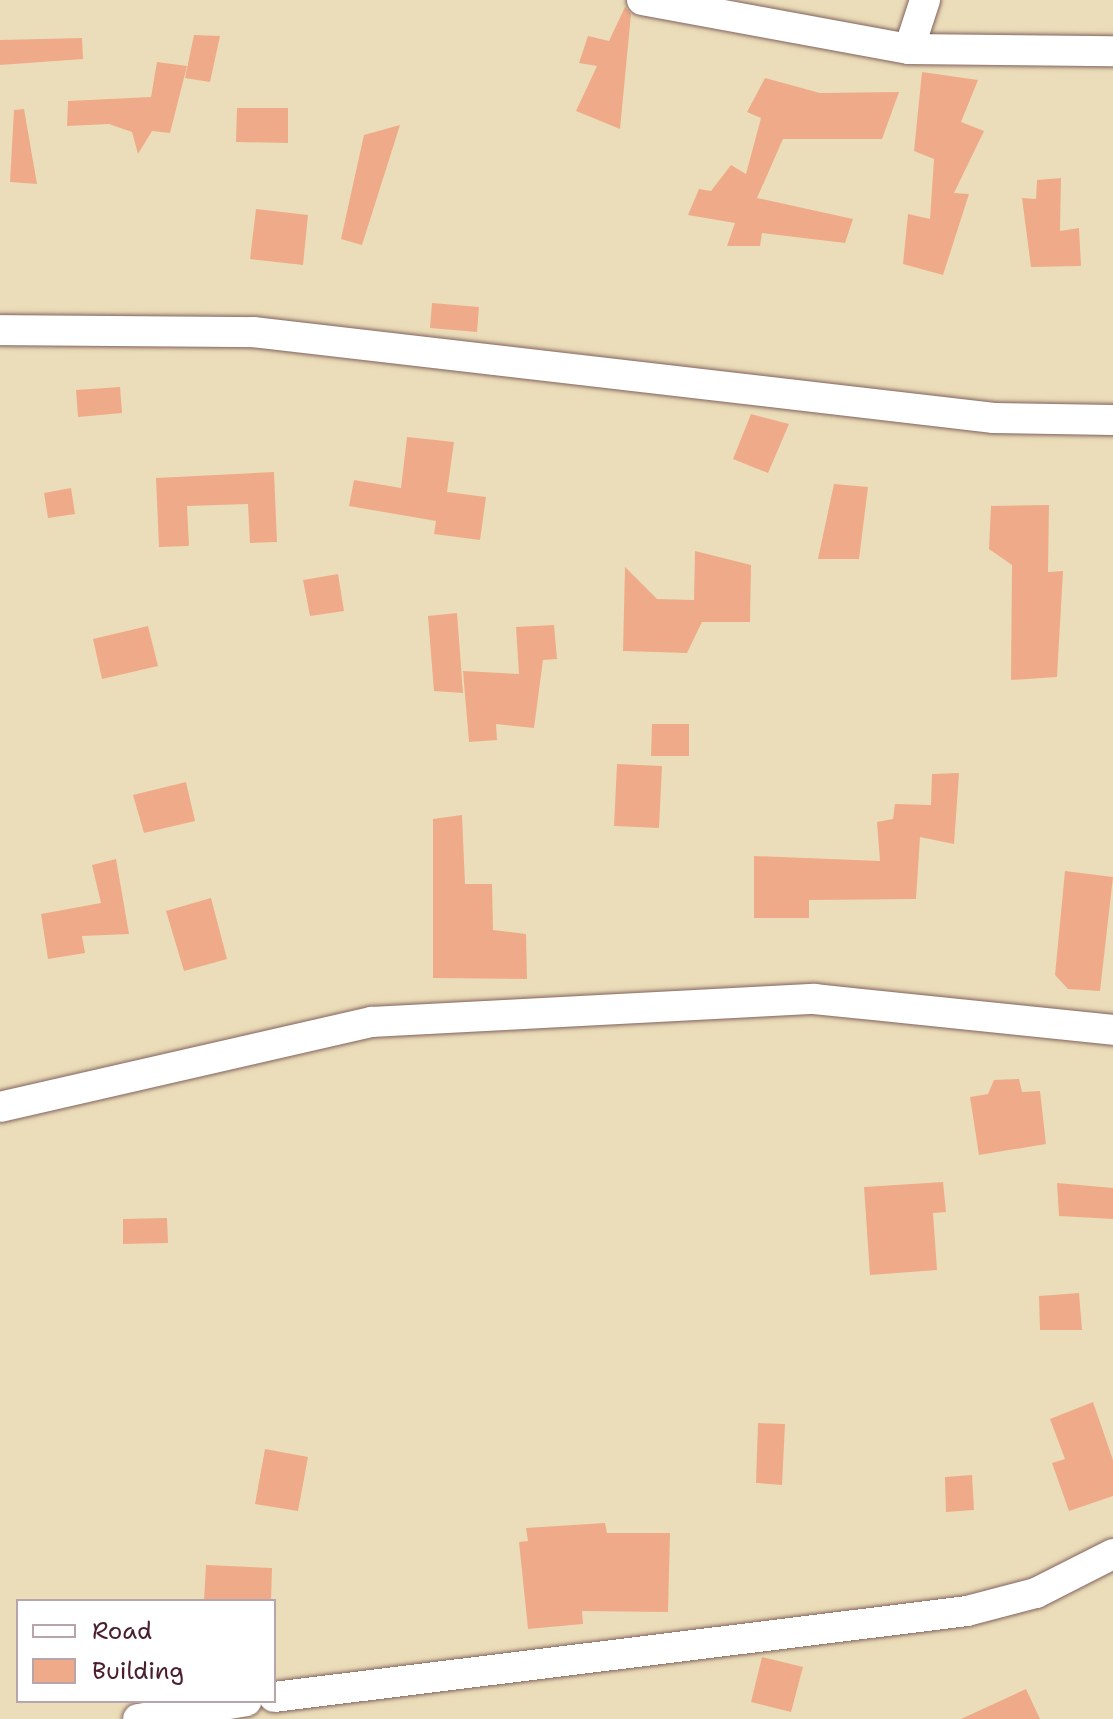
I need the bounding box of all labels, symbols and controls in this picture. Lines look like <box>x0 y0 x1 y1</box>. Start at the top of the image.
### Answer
legend <box>16 1599 276 1703</box>
text: Road <box>92 1615 152 1647</box>
text: Building <box>92 1655 184 1687</box>

